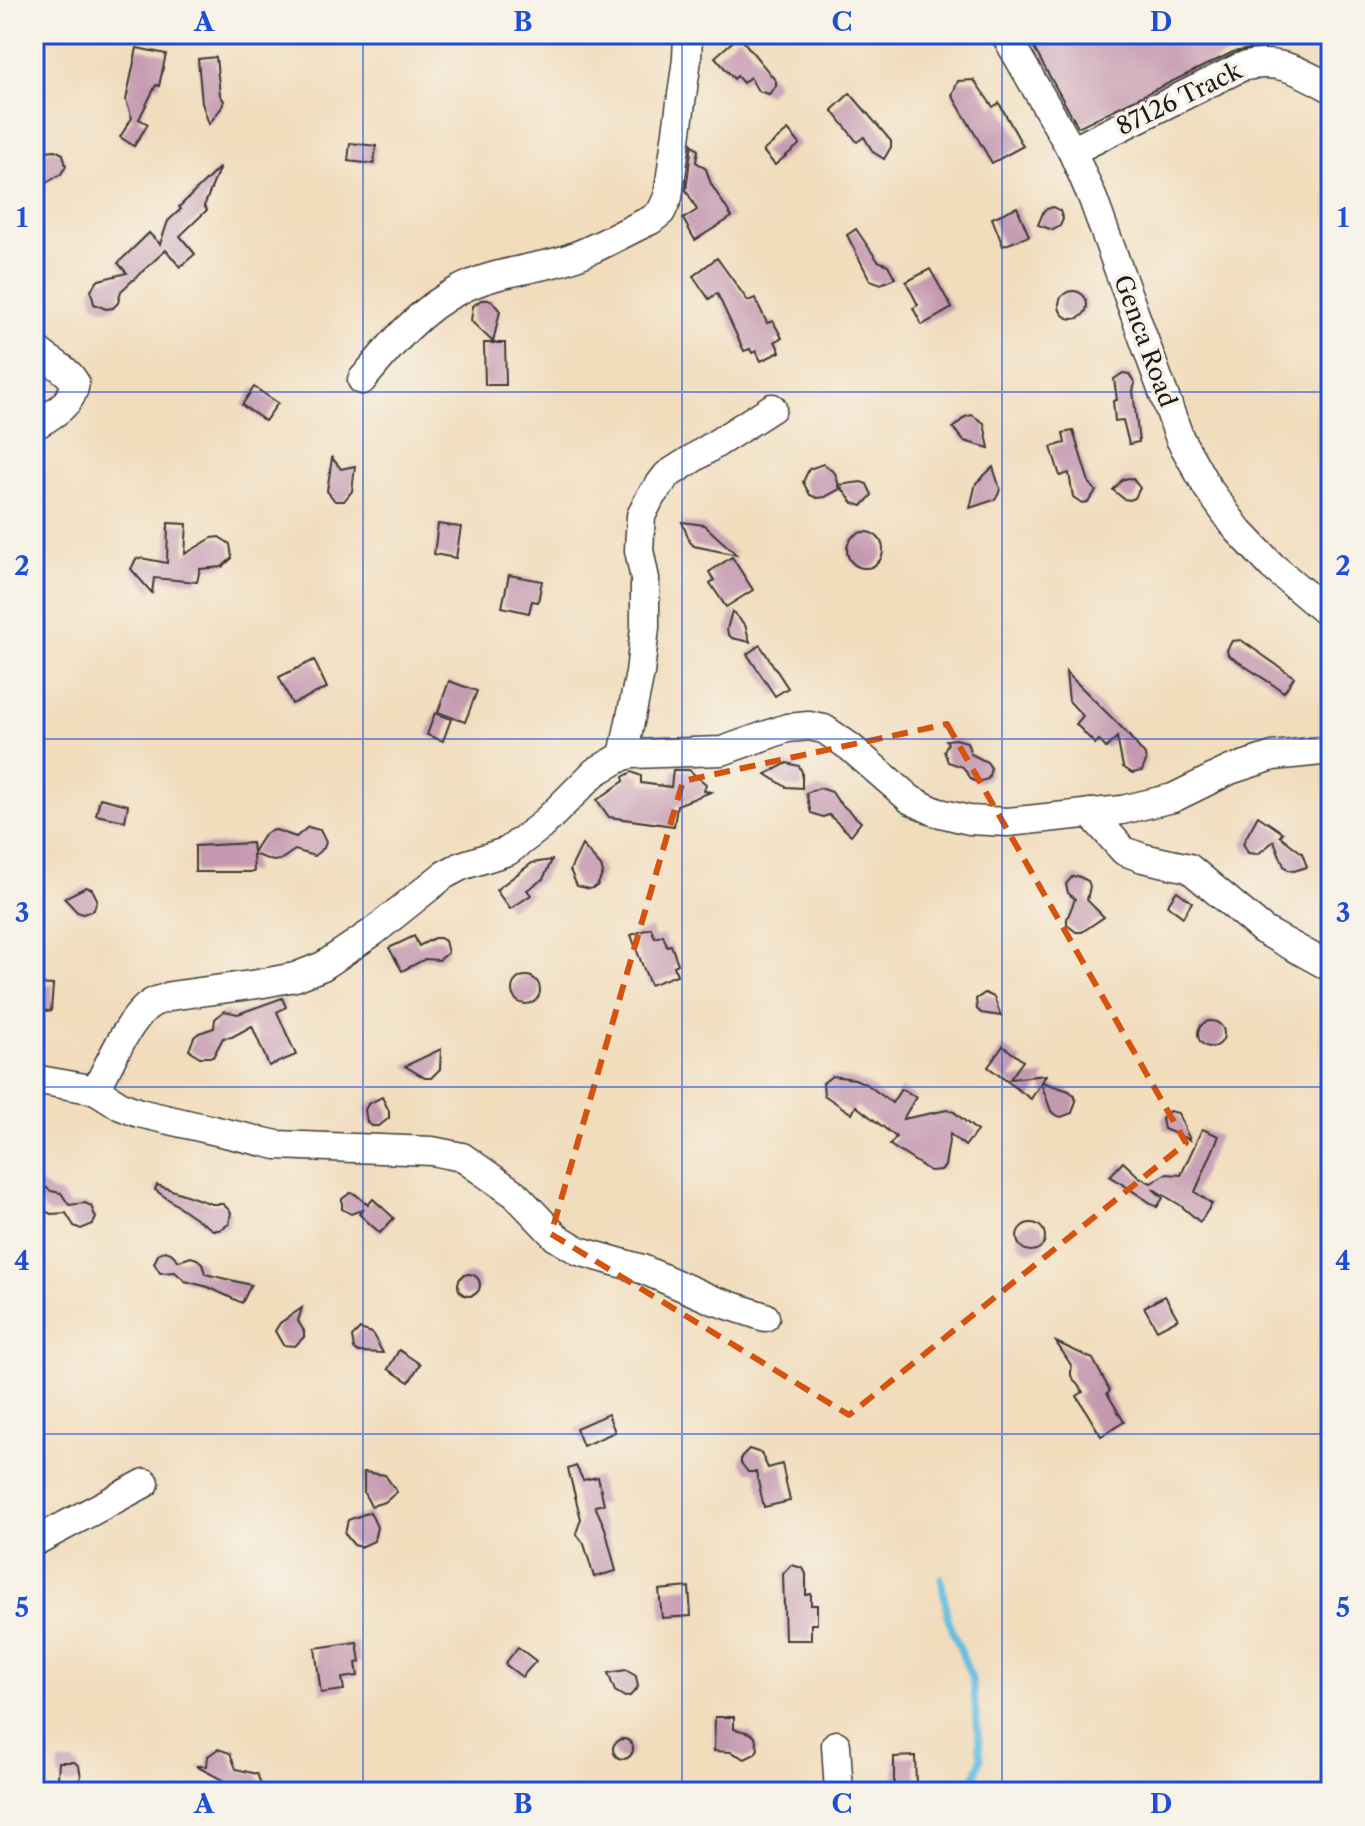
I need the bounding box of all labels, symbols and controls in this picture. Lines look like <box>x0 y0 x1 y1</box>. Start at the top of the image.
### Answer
text: A <box>193 6 215 38</box>
text: B <box>513 6 533 38</box>
text: C <box>832 6 852 38</box>
text: D <box>1150 6 1172 38</box>
street label: 87126 Track <box>1112 55 1247 141</box>
text: 1 <box>16 202 28 234</box>
text: 1 <box>1337 202 1349 234</box>
street label: Genca Road <box>1108 271 1183 411</box>
text: 2 <box>14 550 30 582</box>
text: 2 <box>1335 550 1351 582</box>
text: 3 <box>15 897 29 929</box>
text: 3 <box>1336 897 1350 929</box>
text: 4 <box>14 1245 30 1277</box>
text: 4 <box>1335 1245 1351 1277</box>
text: 5 <box>15 1592 29 1624</box>
text: 5 <box>1336 1592 1350 1624</box>
text: A <box>193 1788 215 1820</box>
text: B <box>513 1788 533 1820</box>
text: C <box>832 1788 852 1820</box>
text: D <box>1150 1788 1172 1820</box>

